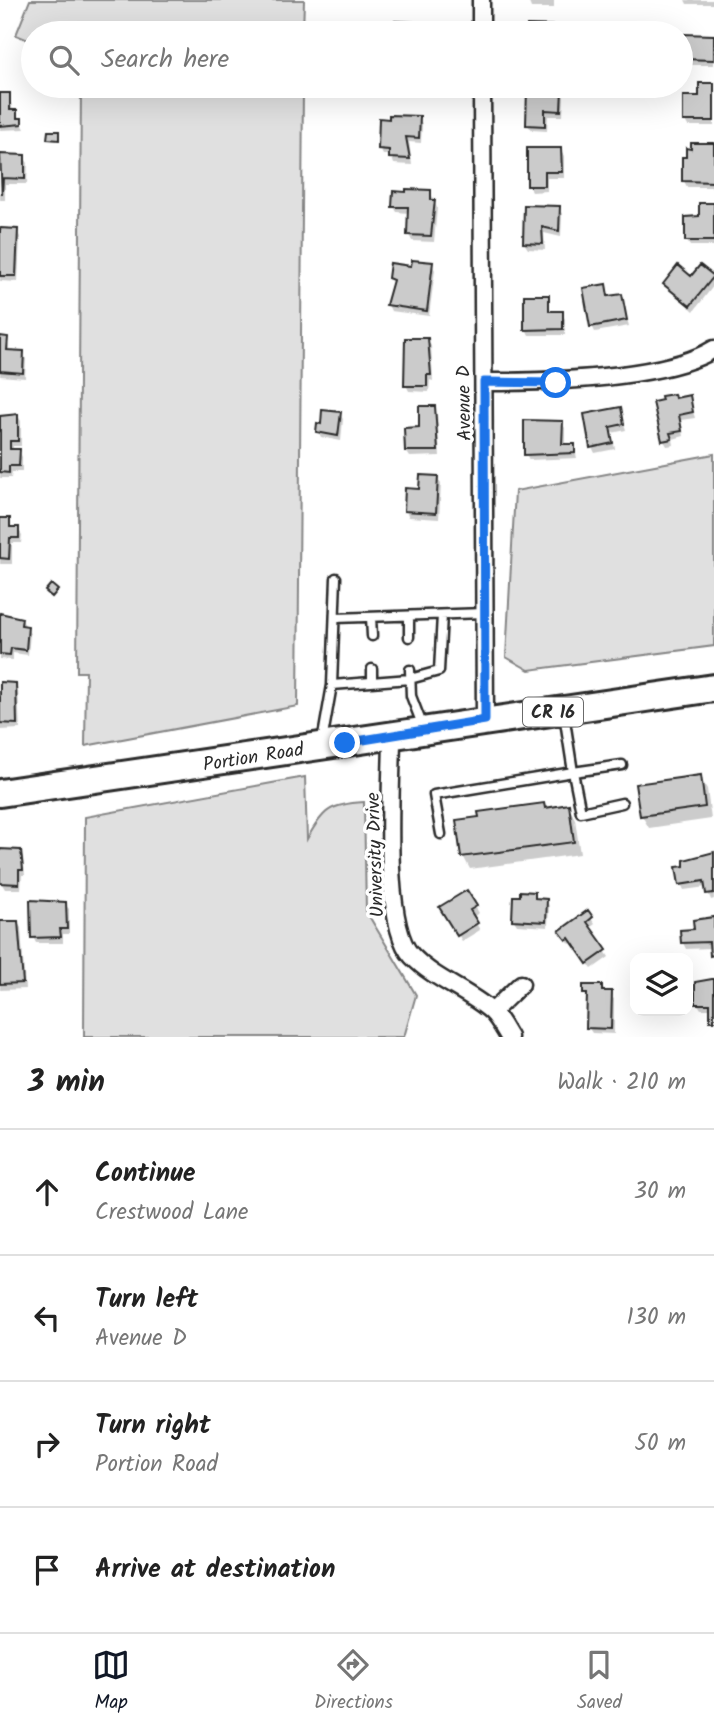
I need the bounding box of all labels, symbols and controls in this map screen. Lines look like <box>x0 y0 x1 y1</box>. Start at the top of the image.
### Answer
search box <box>21 21 693 98</box>
text: Search here <box>101 39 229 81</box>
icon: search <box>45 41 83 79</box>
street label: Avenue D <box>449 365 481 441</box>
route start <box>540 367 571 398</box>
road number: CR 16 <box>523 698 583 726</box>
route end <box>329 727 360 758</box>
street label: Portion Road <box>201 735 306 781</box>
street label: University Drive <box>359 792 393 918</box>
map controls <box>630 953 693 1016</box>
button: layers <box>630 953 693 1016</box>
text: 3 min <box>28 1059 105 1107</box>
text: Walk · 210 m <box>557 1065 686 1101</box>
text: Continue <box>95 1153 196 1195</box>
icon: ahead <box>28 1173 66 1211</box>
text: 30 m <box>634 1174 686 1210</box>
text: Crestwood Lane <box>95 1195 248 1231</box>
text: Turn left <box>95 1279 198 1321</box>
icon: left <box>28 1299 66 1337</box>
text: 130 m <box>627 1300 686 1336</box>
text: Avenue D <box>95 1321 187 1357</box>
text: Turn right <box>95 1405 211 1447</box>
icon: right <box>28 1425 66 1463</box>
text: 50 m <box>635 1426 686 1462</box>
text: Portion Road <box>95 1447 218 1483</box>
text: Arrive at destination <box>95 1549 335 1591</box>
icon: arrive <box>28 1551 66 1589</box>
tab: Map <box>92 1646 130 1718</box>
tab: Directions <box>314 1646 393 1718</box>
tab: Saved <box>577 1646 622 1718</box>

